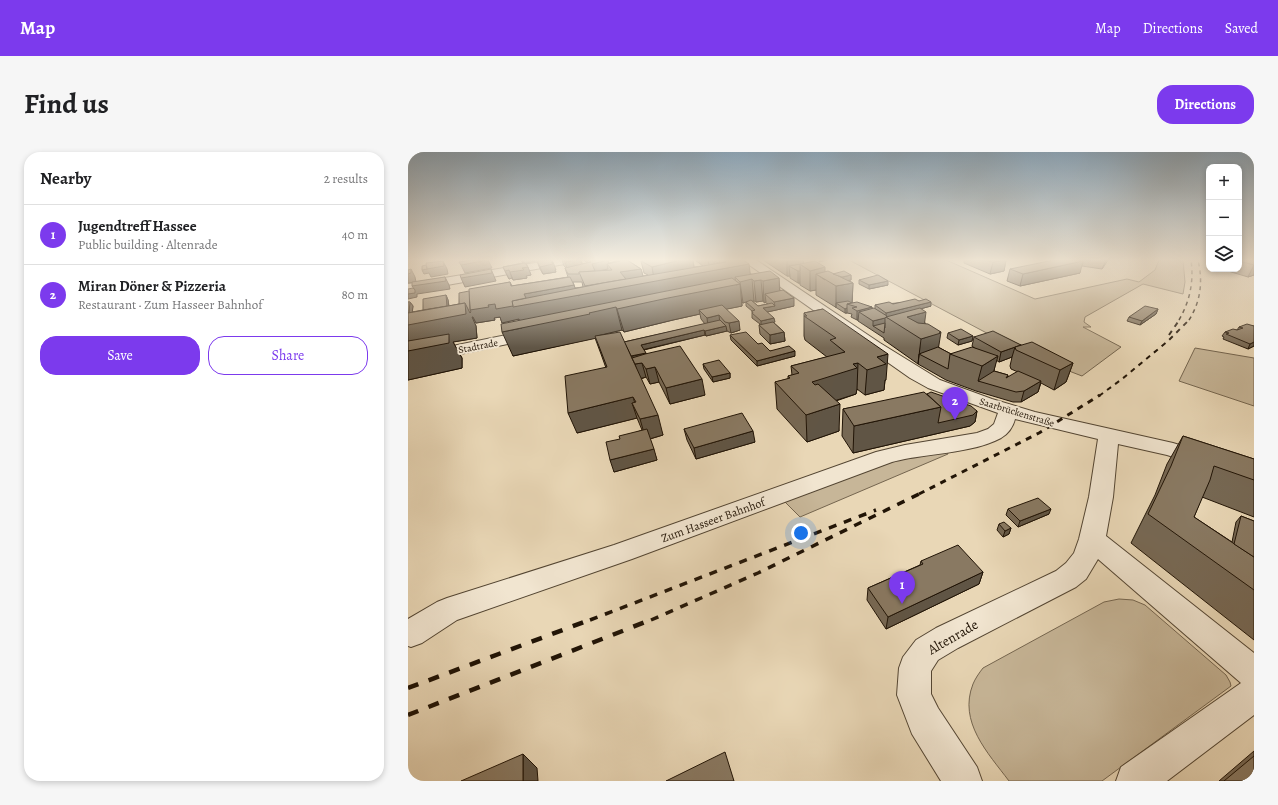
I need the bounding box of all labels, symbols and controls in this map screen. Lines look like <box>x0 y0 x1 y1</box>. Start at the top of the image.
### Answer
text: Map <box>20 15 55 41</box>
text: Map <box>1095 19 1121 38</box>
text: Directions <box>1143 19 1203 38</box>
text: Saved <box>1225 19 1258 38</box>
text: Find us <box>24 85 109 123</box>
button: Directions <box>1157 85 1254 124</box>
map controls <box>1206 164 1242 272</box>
button: + <box>1206 164 1242 200</box>
text: Nearby <box>40 167 91 190</box>
text: 2 results <box>324 170 368 187</box>
button: − <box>1206 200 1242 236</box>
text: Jugendtreff Hassee <box>78 216 197 236</box>
text: 1 <box>51 226 55 243</box>
text: 40 m <box>342 226 368 243</box>
text: Public building · Altenrade <box>78 236 218 253</box>
button: layers <box>1206 236 1242 272</box>
text: Miran Döner & Pizzeria <box>78 276 226 296</box>
text: 2 <box>50 286 56 303</box>
text: 80 m <box>341 286 368 303</box>
text: Restaurant · Zum Hasseer Bahnhof <box>78 296 263 313</box>
button: Save <box>40 336 200 375</box>
button: Share <box>208 336 368 375</box>
street label: Stadtrade <box>457 336 499 356</box>
pin: 2 <box>942 387 968 420</box>
street label: Saarbrückenstraße <box>978 394 1057 430</box>
street label: Zum Hasseer Bahnhof <box>659 493 769 546</box>
your location <box>791 523 811 543</box>
pin: 1 <box>889 571 915 604</box>
street label: Altenrade <box>923 615 982 660</box>

